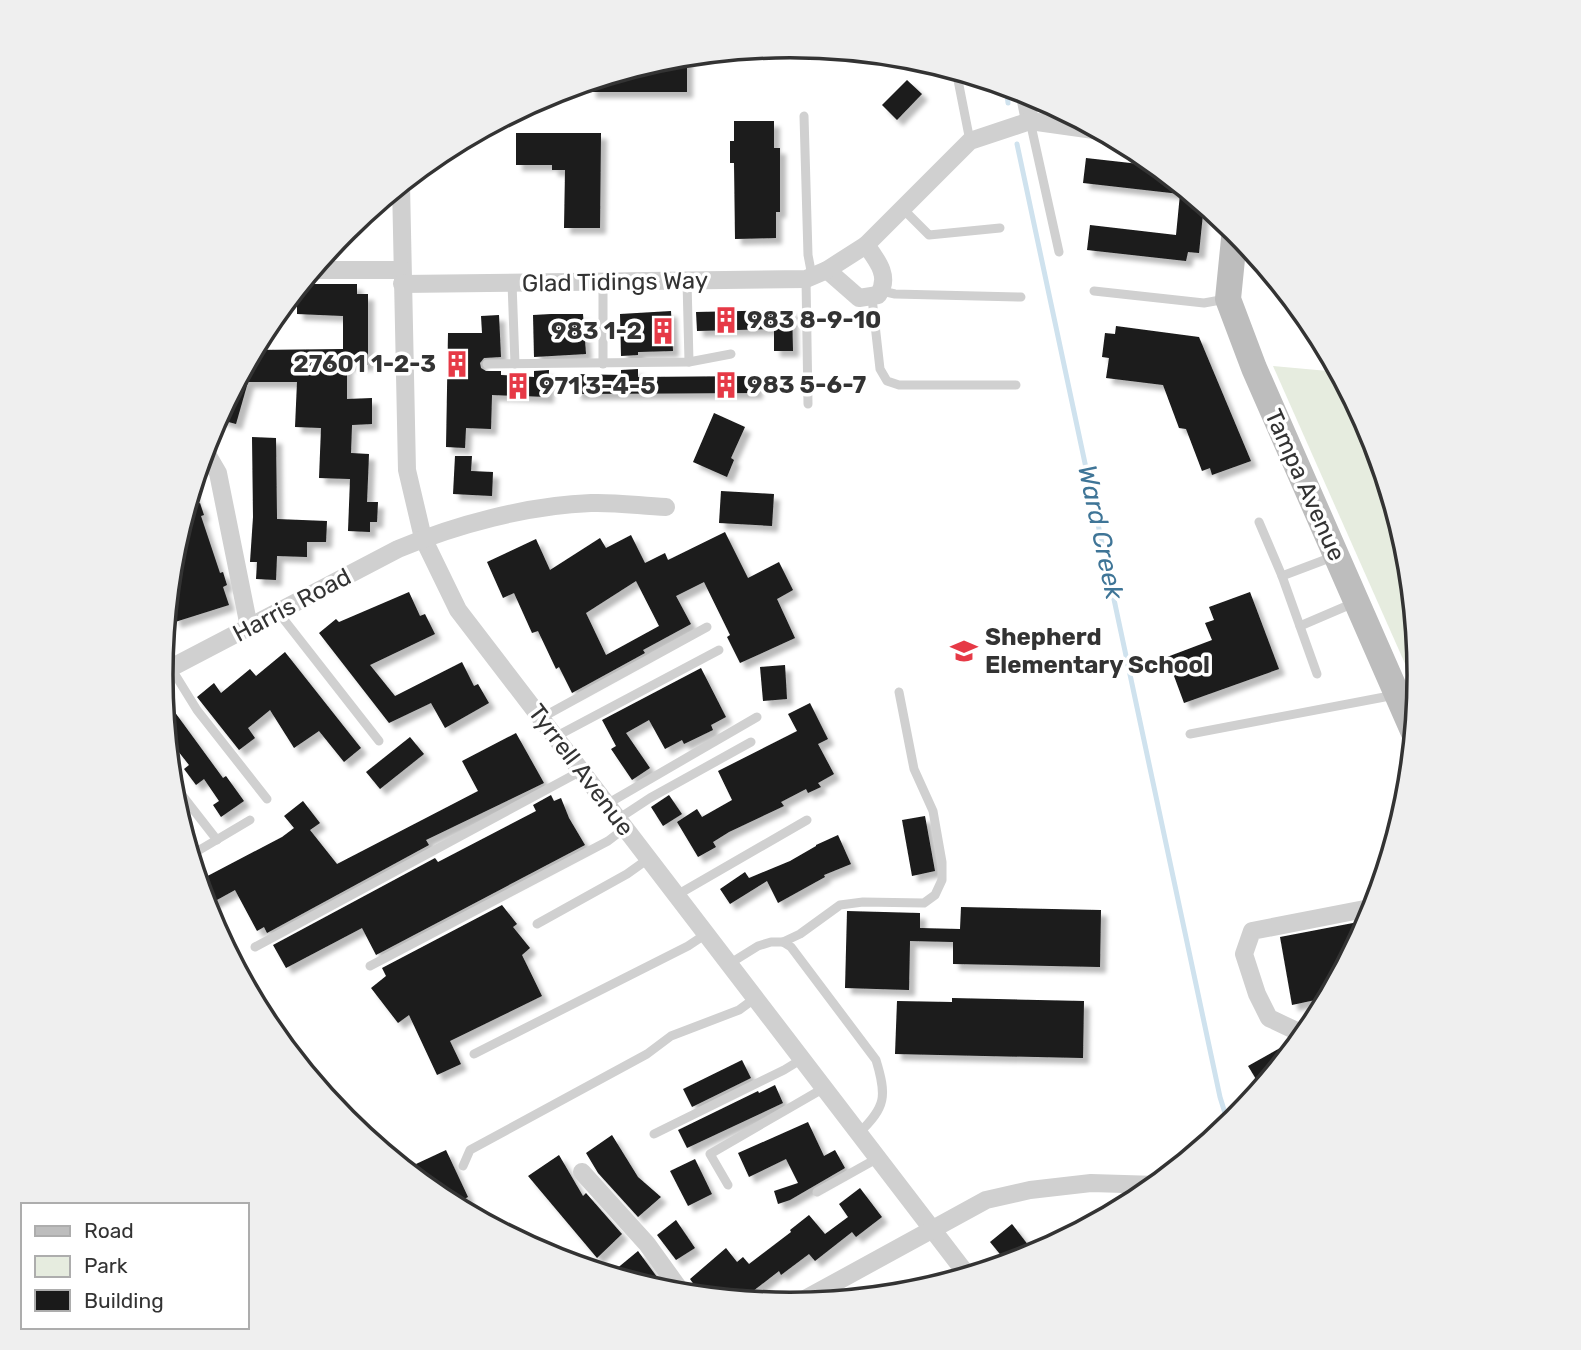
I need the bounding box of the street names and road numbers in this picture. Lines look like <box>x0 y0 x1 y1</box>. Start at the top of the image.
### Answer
street label: Glad Tidings Way <box>522 266 708 298</box>
street label: Tampa Avenue <box>1259 405 1351 565</box>
street label: Harris Road <box>228 562 356 648</box>
street label: Tyrrell Avenue <box>522 699 640 841</box>

